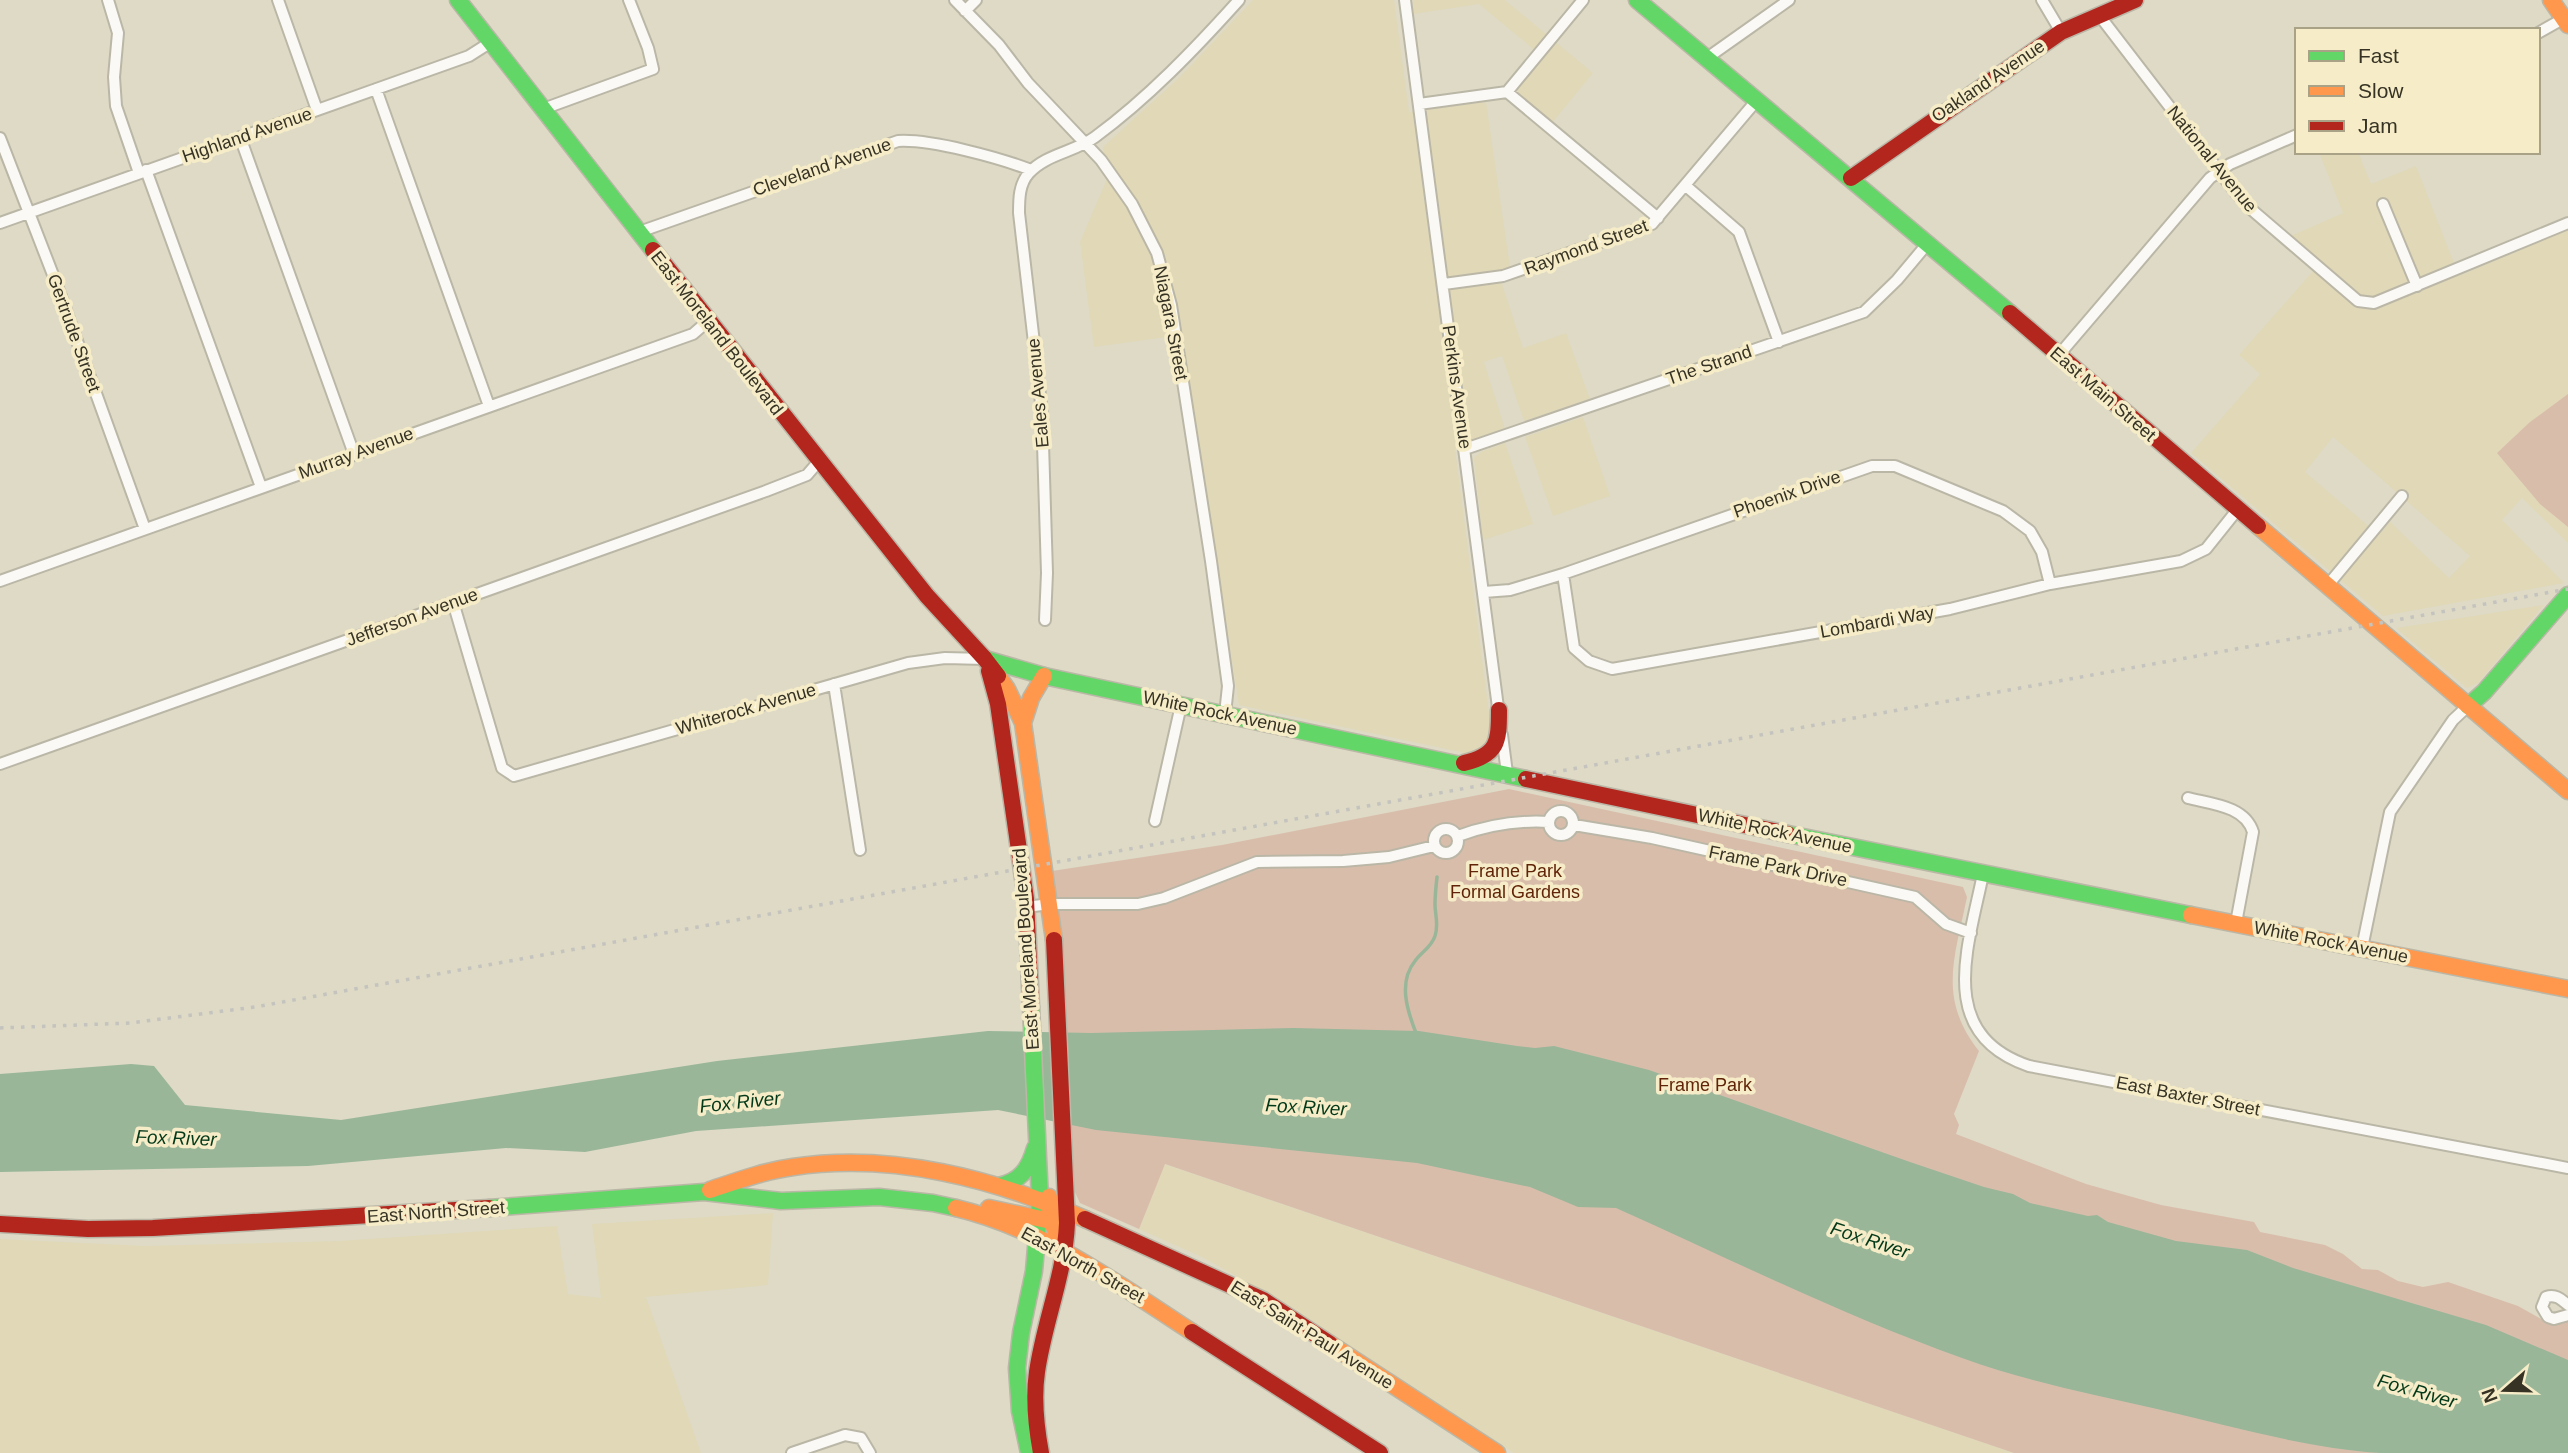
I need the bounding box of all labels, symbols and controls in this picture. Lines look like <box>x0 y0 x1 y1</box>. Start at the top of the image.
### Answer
legend <box>2295 28 2540 154</box>
street label: Oakland Avenue <box>1928 36 2048 126</box>
text: Fast <box>2358 44 2399 67</box>
text: Slow <box>2358 79 2404 102</box>
street label: National Avenue <box>2163 102 2261 216</box>
street label: Highland Avenue <box>180 103 314 167</box>
text: Jam <box>2358 114 2398 137</box>
street label: Cleveland Avenue <box>750 134 894 200</box>
street label: Raymond Street <box>1521 215 1651 279</box>
street label: East Moreland Boulevard <box>647 247 787 419</box>
street label: Niagara Street <box>1150 264 1192 382</box>
street label: Gertrude Street <box>43 271 105 395</box>
street label: Perkins Avenue <box>1438 324 1476 450</box>
street label: Eales Avenue <box>1023 337 1053 449</box>
street label: The Strand <box>1664 341 1754 389</box>
street label: East Main Street <box>2046 343 2160 445</box>
street label: Murray Avenue <box>296 423 416 483</box>
street label: Phoenix Drive <box>1731 466 1843 522</box>
street label: Jefferson Avenue <box>344 584 480 650</box>
street label: Lombardi Way <box>1818 602 1936 642</box>
street label: Whiterock Avenue <box>674 679 818 739</box>
street label: White Rock Avenue <box>1141 687 1299 739</box>
street label: White Rock Avenue <box>1696 805 1854 857</box>
street label: Frame Park Drive <box>1707 842 1849 890</box>
street label: East Moreland Boulevard <box>1009 847 1043 1051</box>
park label: Frame Park Formal Gardens <box>1450 861 1580 902</box>
street label: White Rock Avenue <box>2252 917 2410 967</box>
street label: East Baxter Street <box>2114 1072 2262 1120</box>
park label: Frame Park <box>1658 1075 1753 1095</box>
water label: Fox River <box>698 1087 782 1117</box>
water label: Fox River <box>1265 1094 1348 1120</box>
water label: Fox River <box>135 1126 218 1150</box>
street label: East North Street <box>366 1197 506 1227</box>
water label: Fox River <box>1828 1217 1913 1263</box>
street label: East North Street <box>1018 1223 1148 1307</box>
street label: East Saint Paul Avenue <box>1227 1277 1397 1393</box>
north arrow <box>2470 1355 2540 1425</box>
water label: Fox River <box>2375 1370 2460 1412</box>
text: N <box>2477 1386 2502 1406</box>

